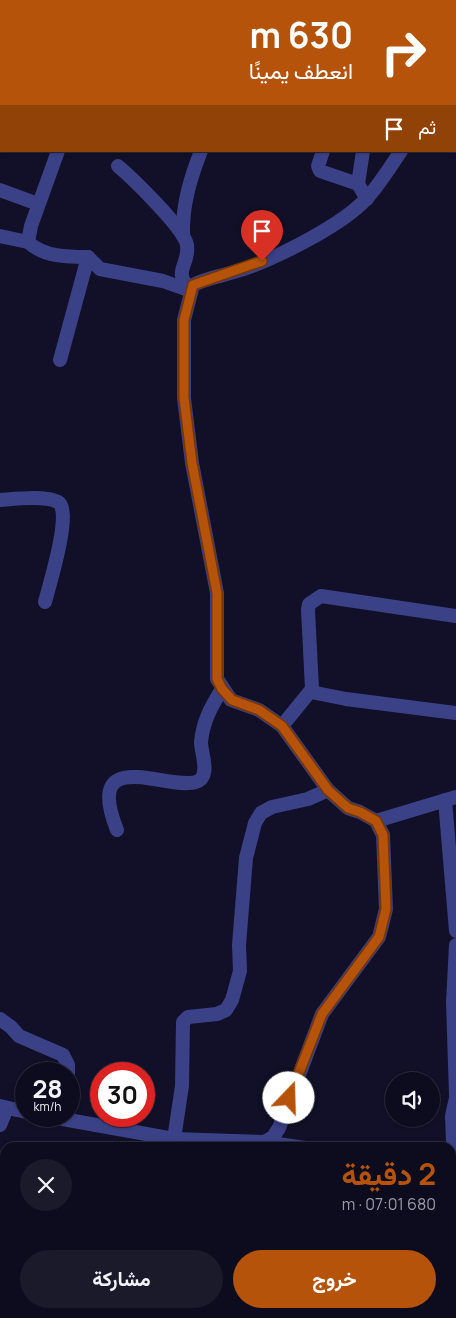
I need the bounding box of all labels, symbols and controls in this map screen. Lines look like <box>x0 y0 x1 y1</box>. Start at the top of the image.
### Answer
text: 630 m <box>249 11 353 59</box>
icon: right <box>371 20 436 85</box>
text: انعطف يمينًا <box>249 56 353 86</box>
text: ثم <box>418 114 436 140</box>
icon: arrive <box>380 115 408 143</box>
pin <box>241 210 283 261</box>
icon: arrive <box>248 217 276 245</box>
speed limit sign: 30 <box>90 1062 155 1127</box>
text: 28 <box>32 1071 63 1106</box>
position arrow <box>262 1071 314 1123</box>
map controls <box>385 1072 440 1127</box>
button: sound <box>385 1072 440 1127</box>
text: km/h <box>34 1098 61 1115</box>
text: 2 دقيقة <box>341 1153 436 1194</box>
button: close <box>20 1159 72 1211</box>
text: 680 m · 07:01 <box>342 1193 436 1215</box>
button: مشاركة <box>20 1250 223 1308</box>
button: خروج <box>233 1250 436 1308</box>

